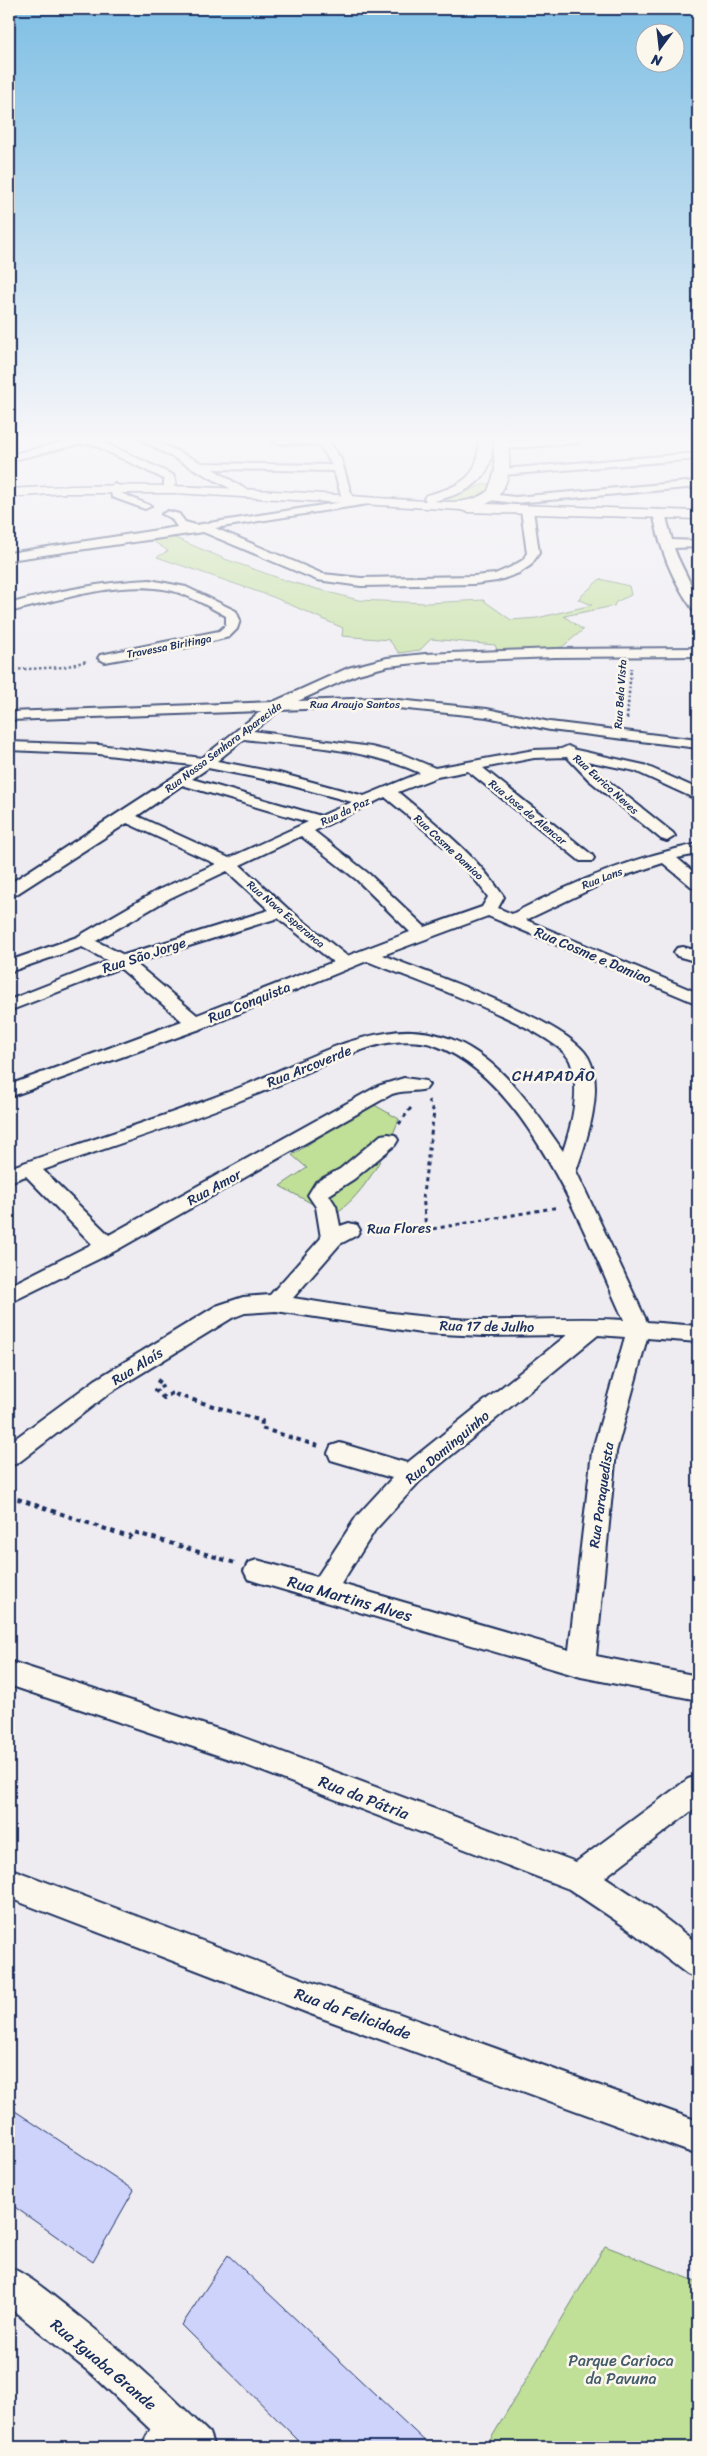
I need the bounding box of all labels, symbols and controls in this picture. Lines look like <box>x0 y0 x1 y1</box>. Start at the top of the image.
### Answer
north arrow <box>634 22 684 72</box>
text: N <box>649 47 666 74</box>
street label: Travessa Biritinga <box>125 629 214 664</box>
street label: Rua Bela Vista <box>609 658 632 729</box>
street label: Rua Araujo Santos <box>310 695 401 714</box>
street label: Rua Nossa Senhora Aparecida <box>161 697 286 798</box>
street label: Rua Eurico Neves <box>568 749 644 820</box>
street label: Rua Jose de Alencar <box>484 775 572 850</box>
street label: Rua da Paz <box>317 791 374 831</box>
street label: Rua Cosme Damiao <box>409 810 488 885</box>
street label: Rua Lans <box>579 862 626 895</box>
street label: Rua Nova Esperanca <box>242 876 329 953</box>
street label: Rua Cosme e Damiao <box>530 919 655 991</box>
street label: Rua São Jorge <box>99 930 189 981</box>
street label: Rua Conquista <box>204 975 294 1030</box>
street label: Rua Arcoverde <box>263 1038 355 1095</box>
district label: CHAPADÃO <box>512 1063 596 1089</box>
street label: Rua Amor <box>182 1162 247 1213</box>
street label: Rua Flores <box>367 1215 431 1242</box>
street label: Rua 17 de Julho <box>439 1313 534 1340</box>
street label: Rua Alaís <box>106 1340 169 1392</box>
street label: Rua Dominguinho <box>399 1404 495 1491</box>
street label: Rua Paraquedista <box>582 1440 621 1550</box>
street label: Rua Martins Alves <box>284 1567 416 1630</box>
street label: Rua da Pátria <box>314 1767 414 1828</box>
street label: Rua da Felicidade <box>290 1979 415 2048</box>
street label: Rua Iguaba Grande <box>44 2311 164 2418</box>
park label: Parque Carioca da Pavuna <box>568 2346 674 2393</box>

